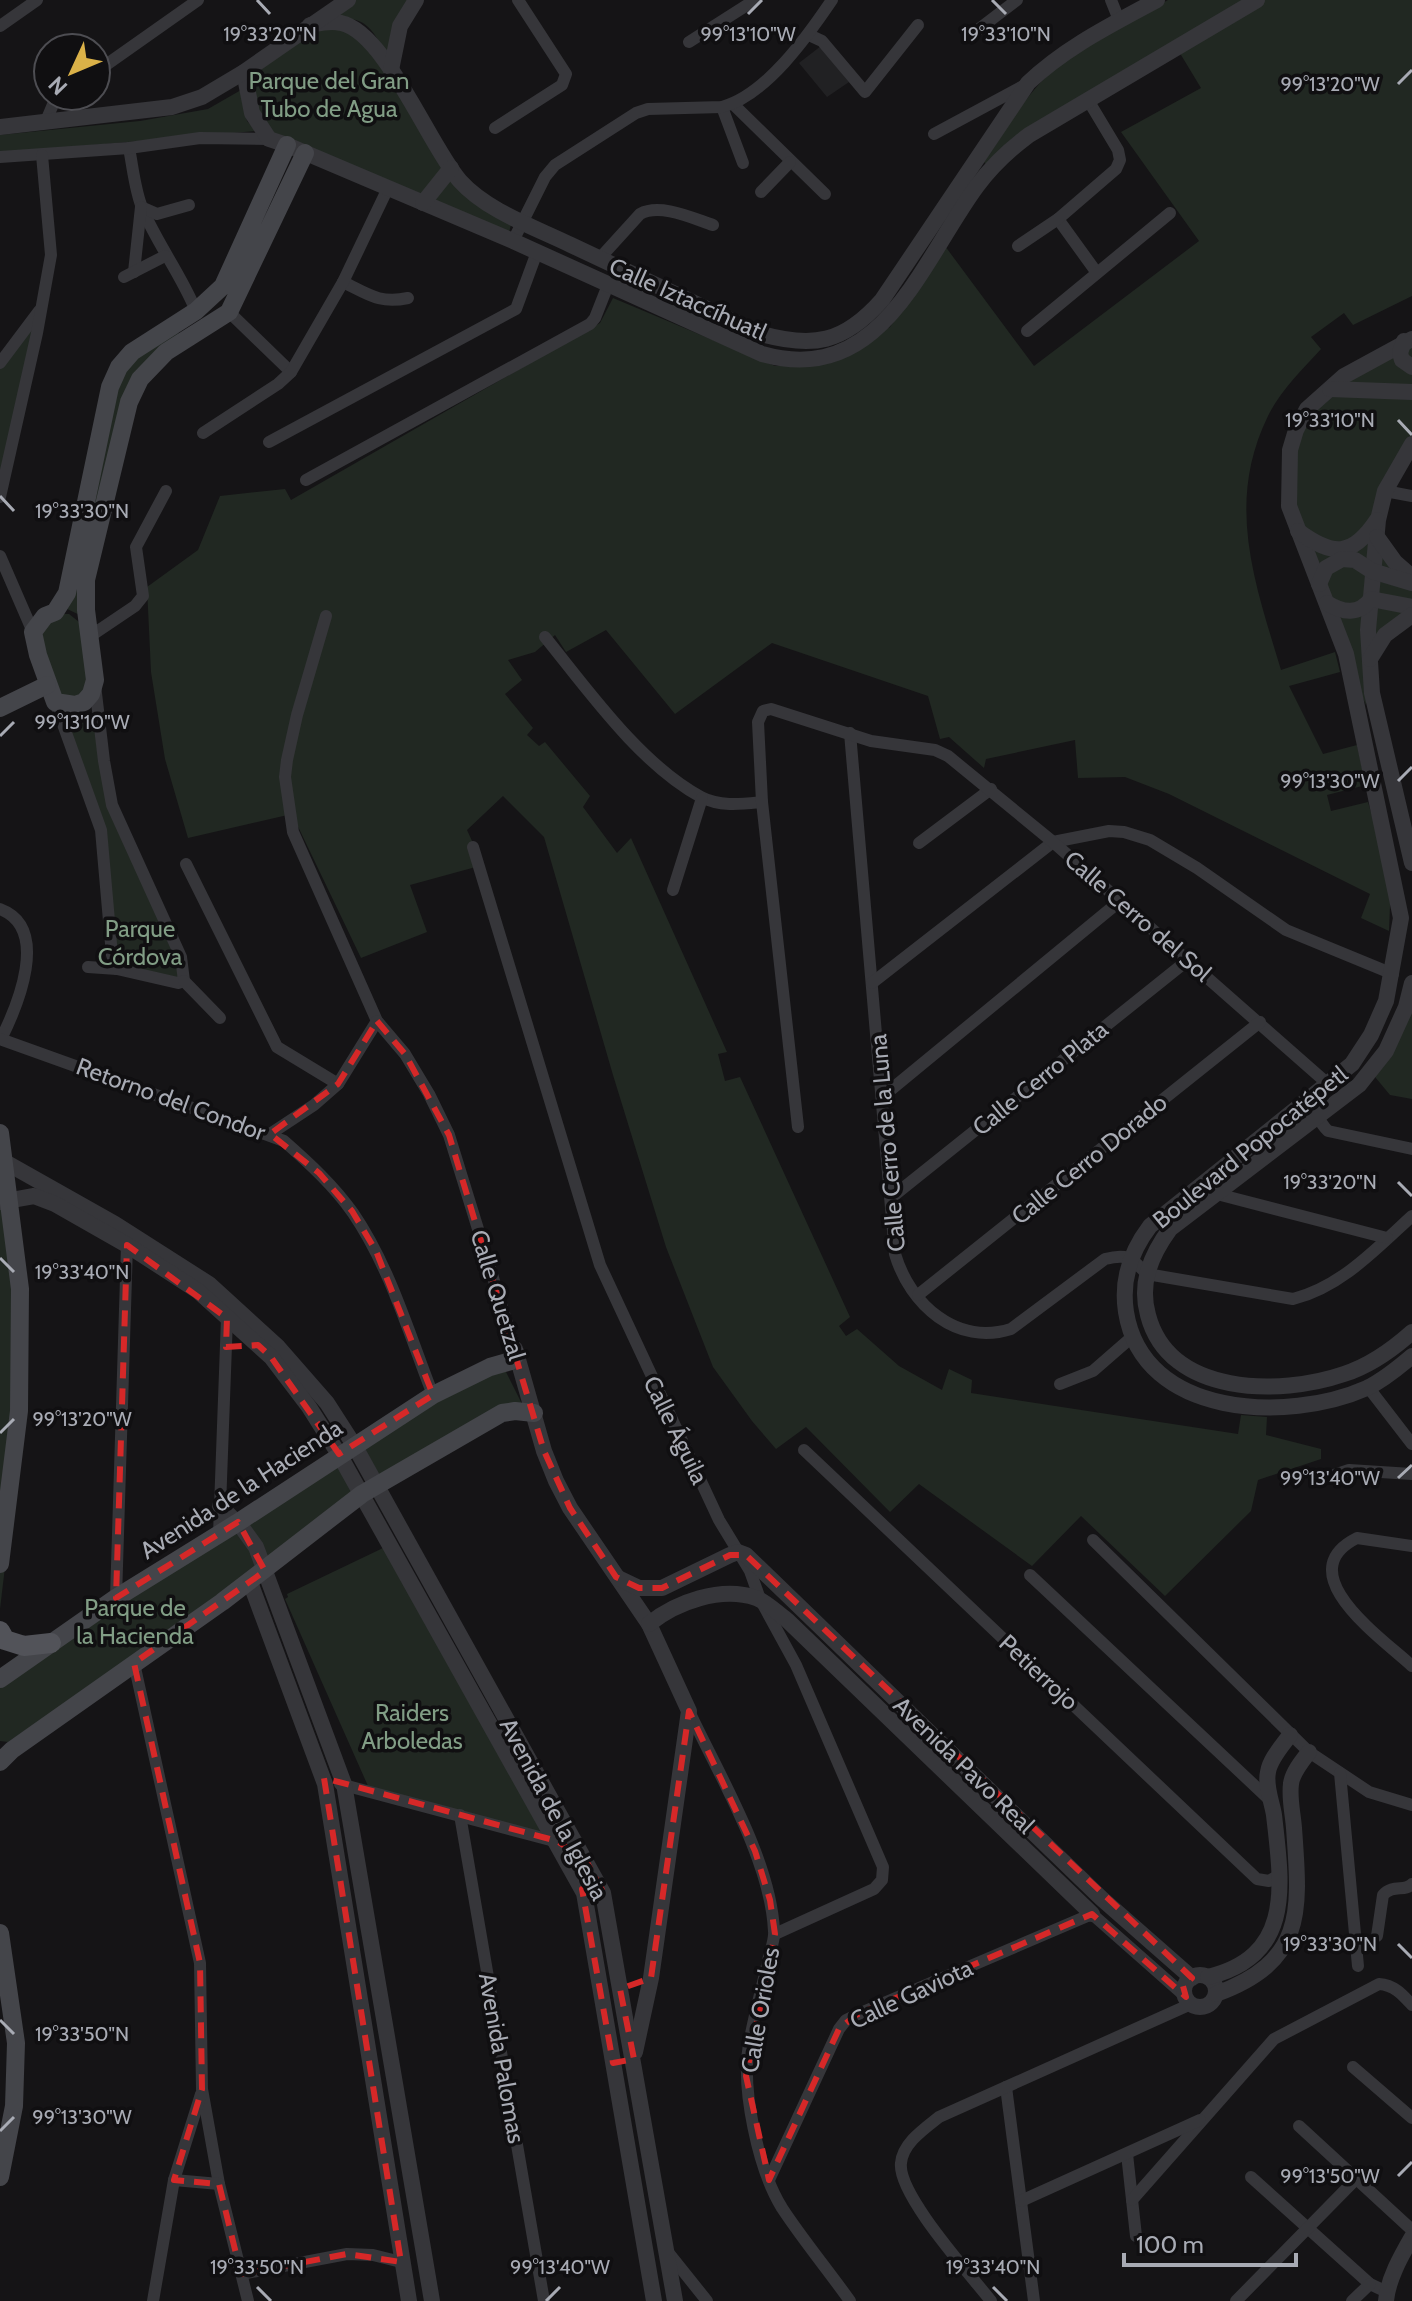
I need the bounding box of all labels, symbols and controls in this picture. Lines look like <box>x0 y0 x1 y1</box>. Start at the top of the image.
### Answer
text: 19°33'20"N <box>223 22 317 46</box>
text: 99°13'10"W <box>700 22 796 46</box>
text: 19°33'10"N <box>961 22 1051 46</box>
north arrow <box>32 32 112 112</box>
park label: Parque del Gran Tubo de Agua <box>249 66 409 123</box>
text: N <box>43 71 73 101</box>
text: 99°13'20"W <box>1280 72 1380 96</box>
street label: Calle Iztaccíhuatl <box>605 251 772 347</box>
text: 19°33'10"N <box>1285 408 1375 432</box>
text: 19°33'30"N <box>35 499 129 523</box>
text: 99°13'10"W <box>34 710 130 734</box>
text: 99°13'30"W <box>1280 769 1380 793</box>
street label: Calle Cerro del Sol <box>1059 844 1218 988</box>
park label: Parque Córdova <box>98 914 183 971</box>
street label: Calle Cerro Plata <box>967 1014 1114 1141</box>
street label: Calle Cerro de la Luna <box>863 1032 911 1253</box>
street label: Retorno del Condor <box>73 1051 270 1147</box>
street label: Boulevard Popocatépetl <box>1147 1059 1353 1234</box>
street label: Calle Cerro Dorado <box>1006 1088 1172 1230</box>
text: 19°33'20"N <box>1283 1170 1377 1194</box>
street label: Calle Quetzal <box>464 1226 532 1364</box>
text: 19°33'40"N <box>35 1260 129 1284</box>
street label: Calle Águila <box>637 1371 715 1489</box>
text: 99°13'20"W <box>32 1407 132 1431</box>
street label: Avenida de la Hacienda <box>135 1413 348 1565</box>
text: 99°13'40"W <box>1280 1466 1380 1490</box>
park label: Parque de la Hacienda <box>76 1593 194 1650</box>
street label: Petierrojo <box>993 1628 1085 1716</box>
street label: Avenida Pavo Real <box>887 1690 1041 1840</box>
park label: Raiders Arboledas <box>361 1698 463 1755</box>
street label: Avenida de la Iglesia <box>494 1713 615 1906</box>
text: 19°33'30"N <box>1283 1932 1377 1956</box>
street label: Calle Orioles <box>735 1945 785 2075</box>
street label: Calle Gaviota <box>845 1953 977 2035</box>
street label: Avenida Palomas <box>473 1970 531 2146</box>
text: 19°33'50"N <box>35 2022 129 2046</box>
text: 99°13'30"W <box>32 2105 132 2129</box>
text: 99°13'50"W <box>1280 2164 1380 2188</box>
scale bar <box>1124 2217 1296 2267</box>
text: 100 m <box>1136 2230 1204 2259</box>
text: 19°33'50"N <box>210 2255 304 2279</box>
text: 99°13'40"W <box>510 2255 610 2279</box>
text: 19°33'40"N <box>946 2255 1040 2279</box>

